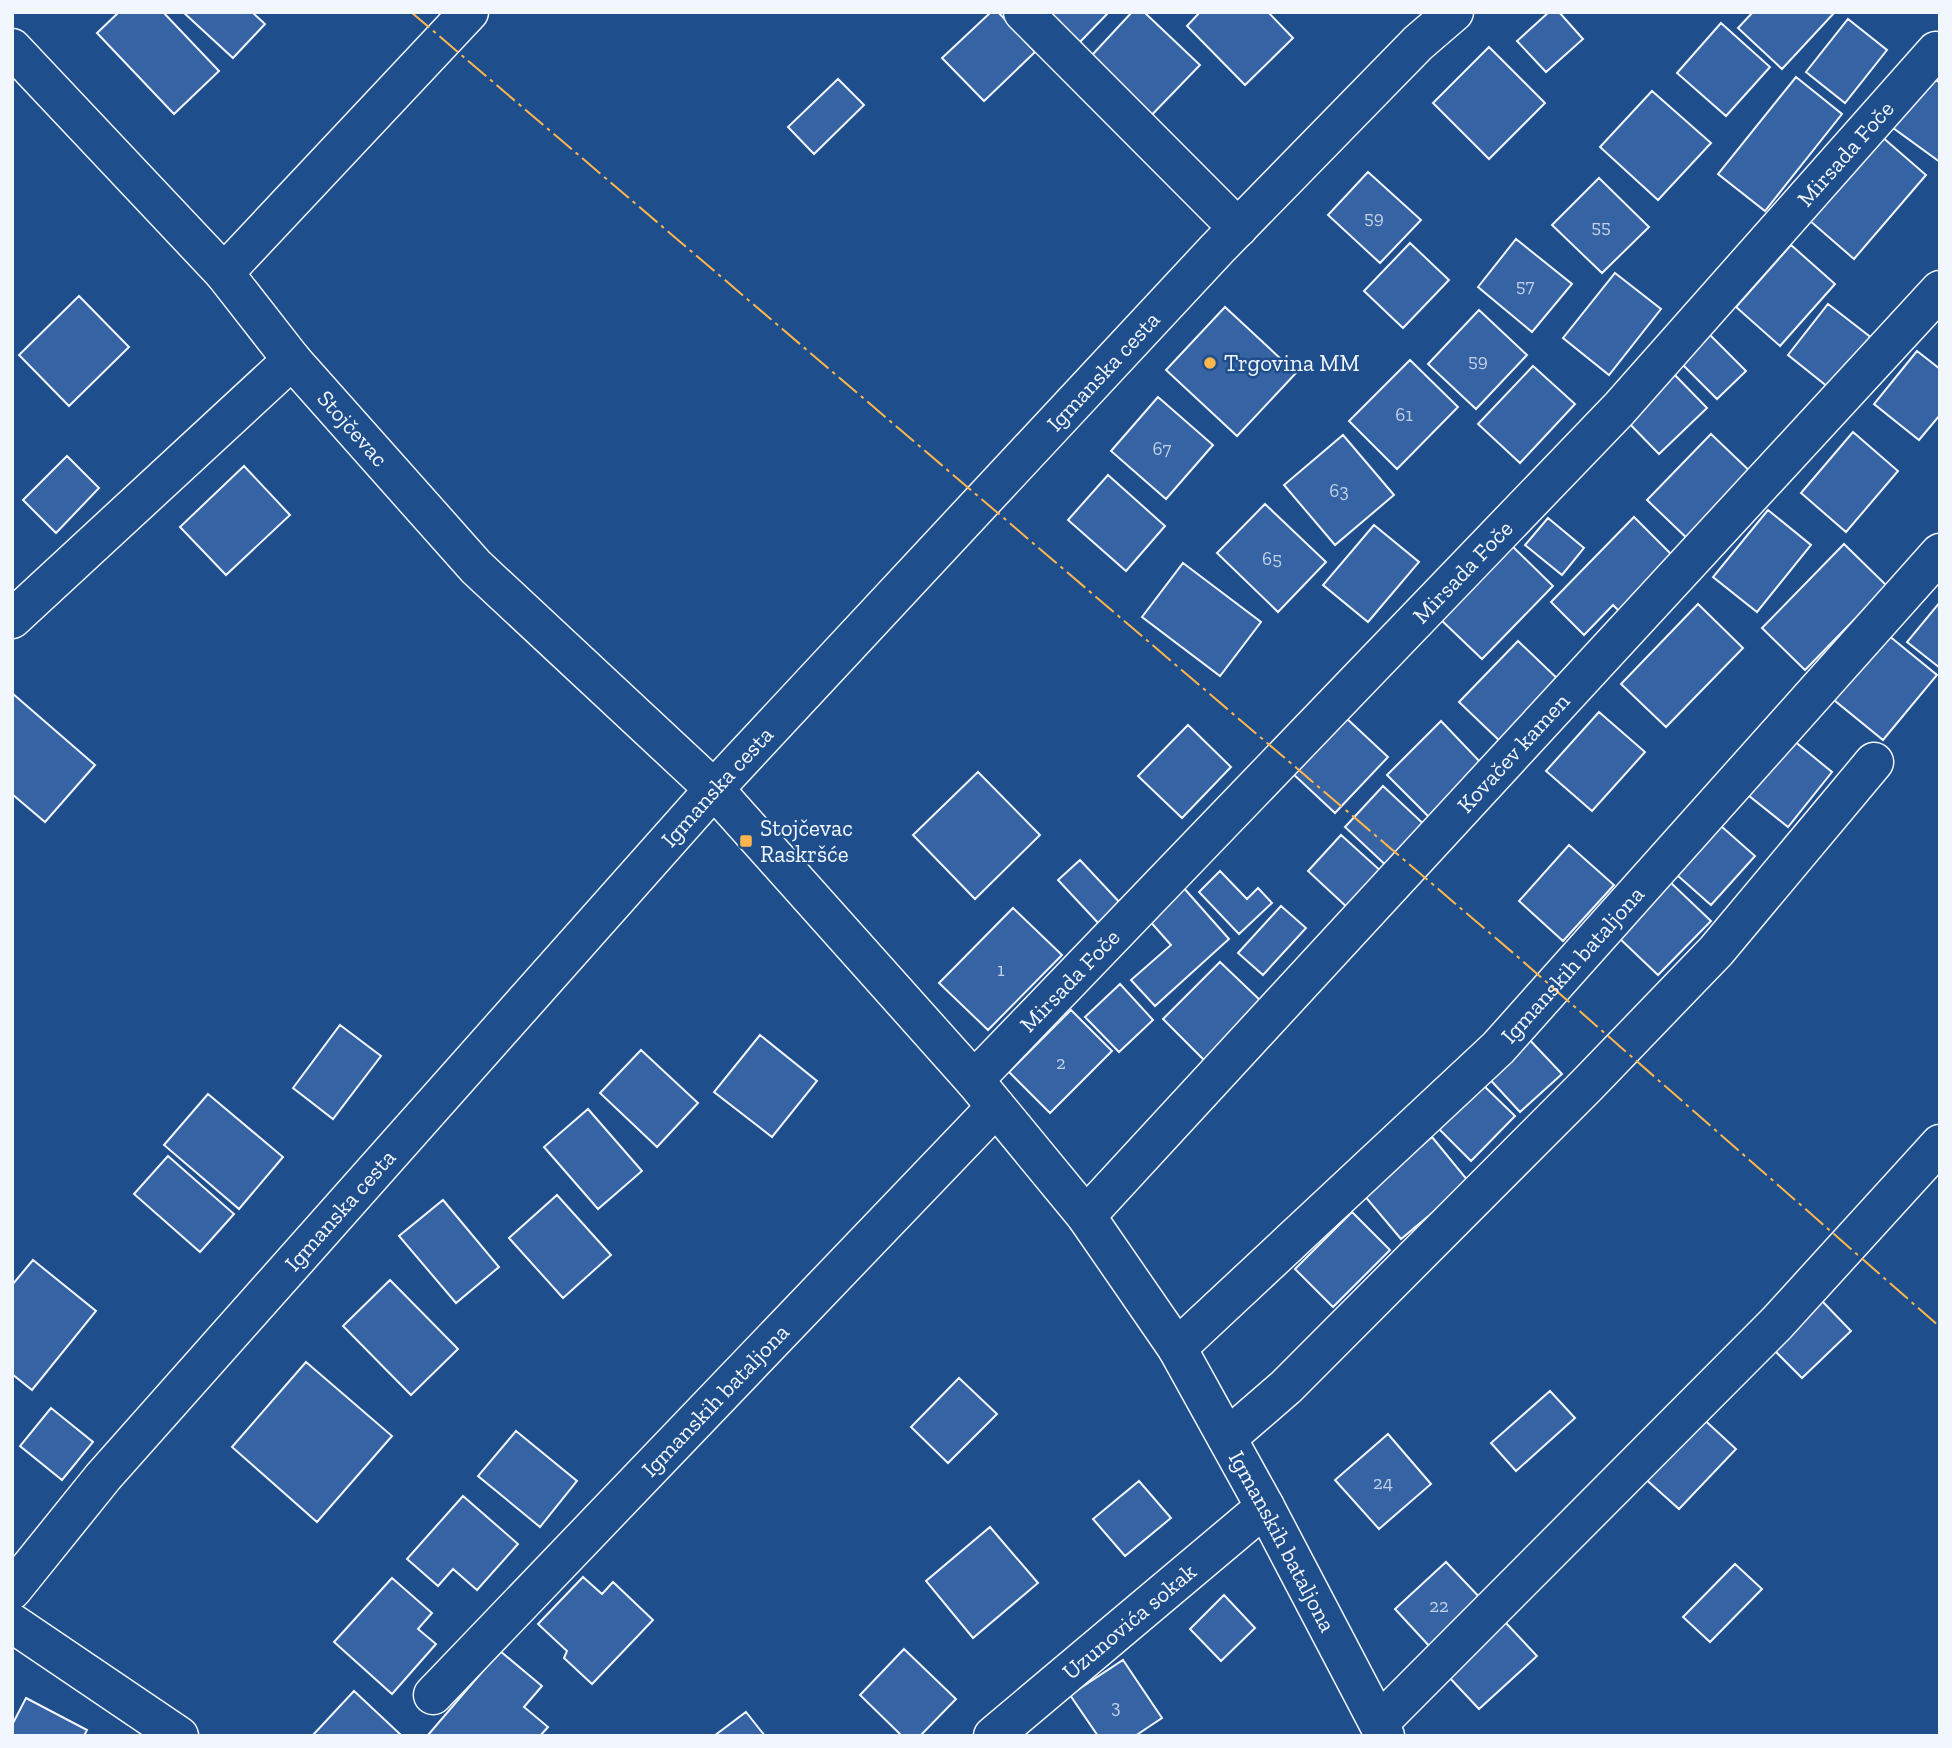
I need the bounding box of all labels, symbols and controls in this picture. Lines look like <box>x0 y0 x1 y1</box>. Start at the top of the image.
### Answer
street label: Mirsada Foče <box>1791 95 1900 212</box>
house number: 59 <box>1364 206 1384 229</box>
house number: 55 <box>1591 215 1611 238</box>
house number: 57 <box>1516 274 1534 297</box>
street label: Igmanska cesta <box>1041 306 1165 437</box>
place label: Trgovina MM <box>1224 349 1360 377</box>
house number: 59 <box>1468 349 1488 372</box>
marker: Trgovina MM <box>1202 355 1218 371</box>
street label: Stojčevac <box>311 384 394 472</box>
house number: 61 <box>1395 403 1413 426</box>
house number: 67 <box>1152 437 1172 460</box>
house number: 63 <box>1329 479 1349 502</box>
street label: Mirsada Foče <box>1407 514 1518 629</box>
house number: 65 <box>1262 547 1282 570</box>
street label: Kovačev kamen <box>1451 687 1575 819</box>
street label: Igmanska cesta <box>655 721 779 853</box>
place label: Stojčevac Raskršće <box>760 814 853 868</box>
marker: Stojčevac Raskršće <box>738 833 754 849</box>
street label: Igmanskih bataljona <box>1495 880 1650 1049</box>
street label: Mirsada Foče <box>1014 923 1126 1038</box>
house number: 1 <box>997 958 1005 981</box>
house number: 2 <box>1056 1051 1066 1074</box>
street label: Igmanska cesta <box>279 1144 401 1277</box>
street label: Igmanskih bataljona <box>636 1318 795 1483</box>
street label: Igmanskih bataljona <box>1223 1446 1342 1637</box>
house number: 24 <box>1373 1471 1393 1494</box>
street label: Uzunovića sokak <box>1057 1557 1202 1686</box>
house number: 22 <box>1429 1594 1449 1617</box>
house number: 3 <box>1111 1695 1121 1718</box>

